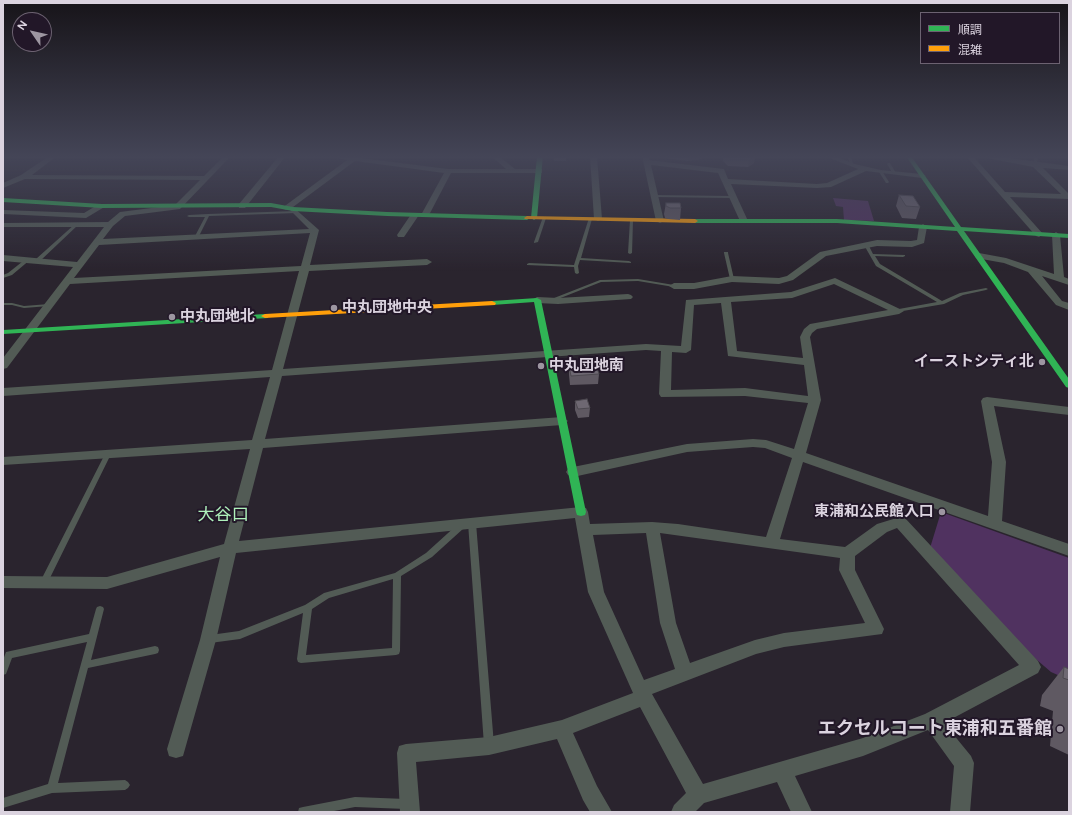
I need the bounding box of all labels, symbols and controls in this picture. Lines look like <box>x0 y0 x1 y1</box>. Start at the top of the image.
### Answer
north arrow <box>12 12 52 52</box>
legend <box>920 12 1060 64</box>
text: N <box>15 18 30 33</box>
text: 順調 <box>958 23 982 37</box>
text: 混雑 <box>958 43 982 57</box>
place label: 中丸団地中央 <box>342 299 432 317</box>
marker: 中丸団地中央 <box>329 303 339 313</box>
place label: 中丸団地北 <box>180 308 255 326</box>
marker: 中丸団地北 <box>167 312 177 322</box>
place label: イーストシティ北 <box>914 353 1034 371</box>
place label: 中丸団地南 <box>549 357 624 375</box>
marker: イーストシティ北 <box>1037 357 1047 367</box>
marker: 中丸団地南 <box>536 361 546 371</box>
place label: 東浦和公民館入口 <box>814 503 934 521</box>
district label: 大谷口 <box>198 505 248 525</box>
marker: 東浦和公民館入口 <box>937 507 947 517</box>
place label: エクセルコート東浦和五番館 <box>818 718 1052 740</box>
marker: エクセルコート東浦和五番館 <box>1055 724 1065 734</box>

